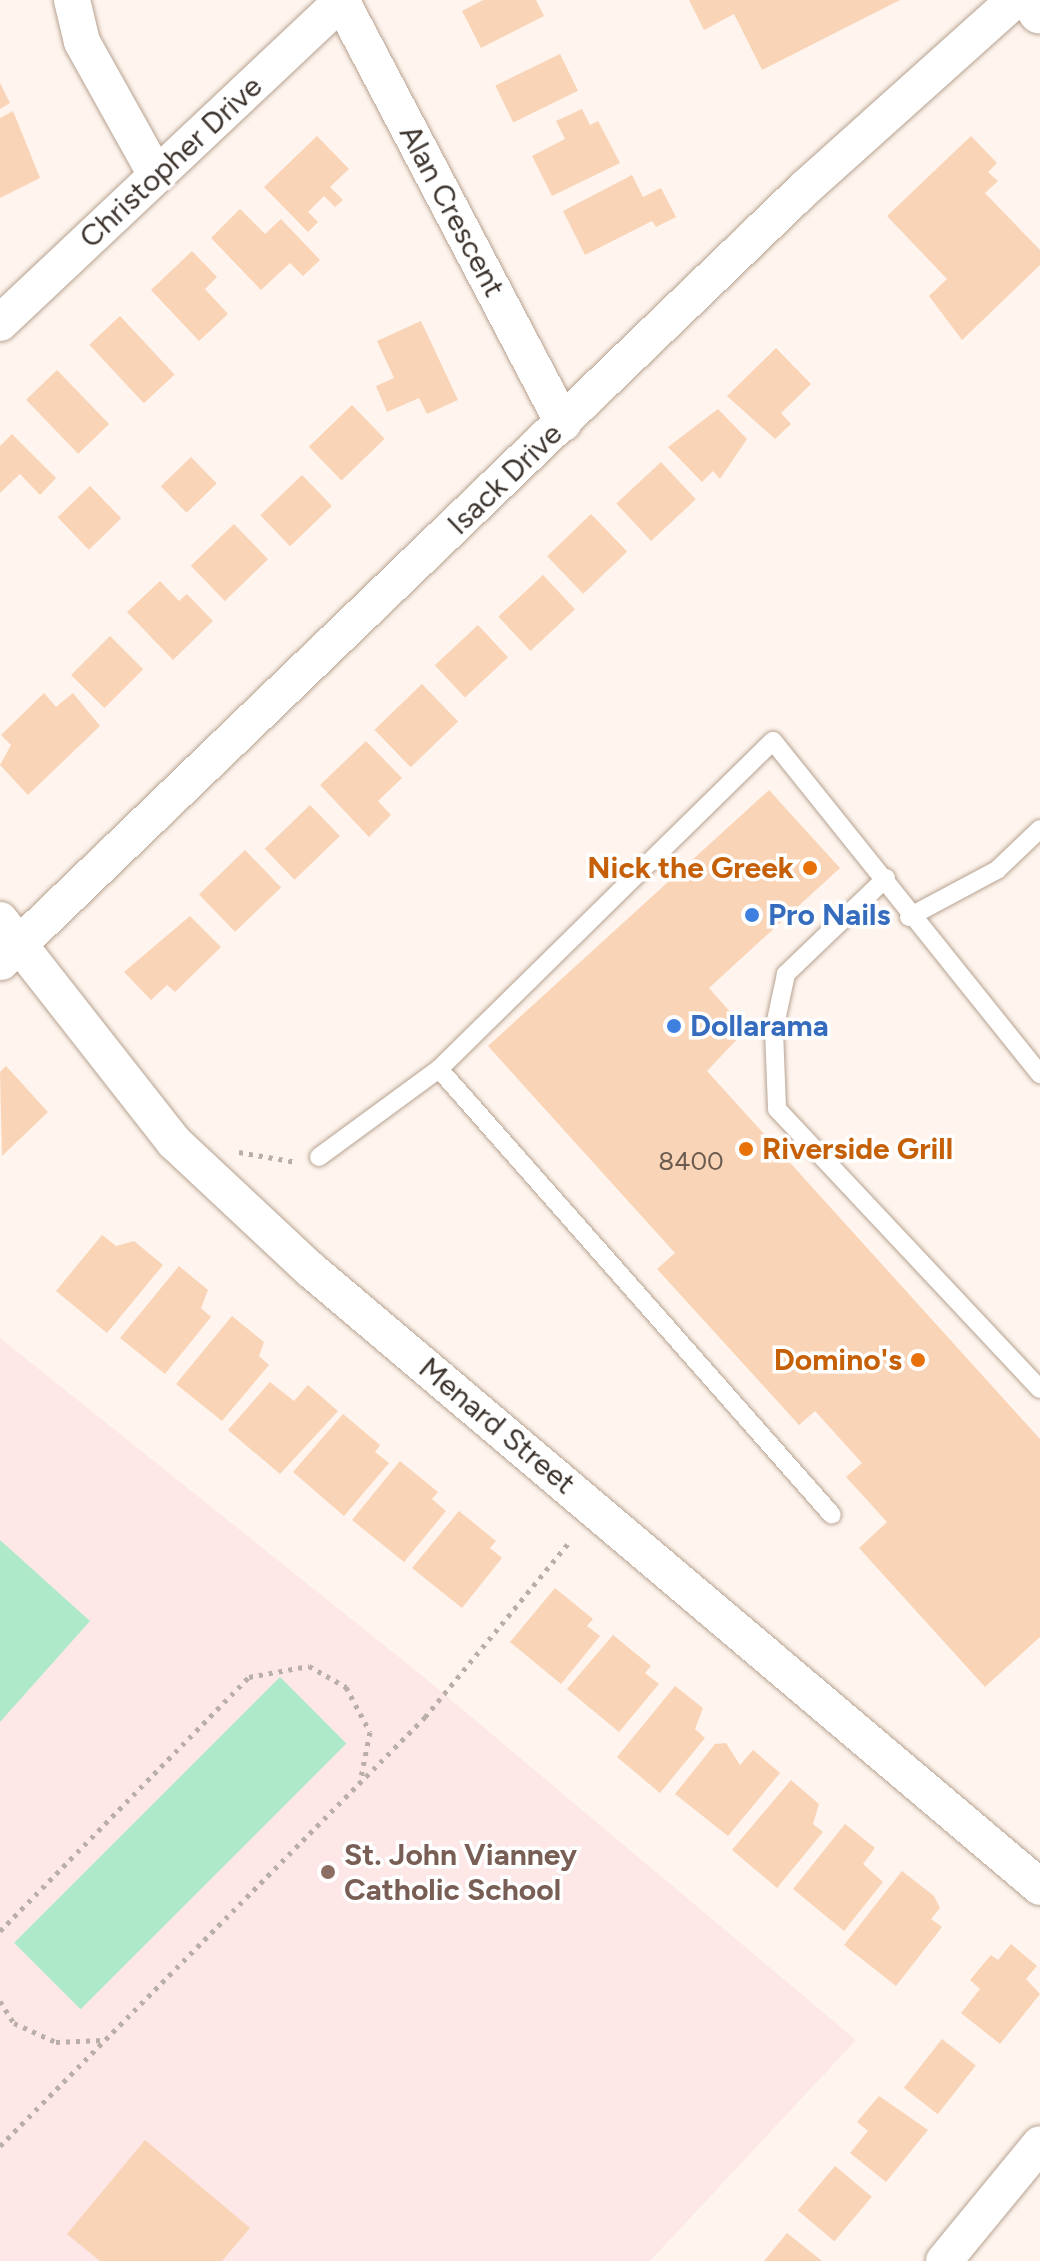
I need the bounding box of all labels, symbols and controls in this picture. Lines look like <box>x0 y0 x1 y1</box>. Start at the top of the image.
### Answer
street label: Christopher Drive <box>72 68 270 256</box>
street label: Alan Crescent <box>392 119 512 303</box>
street label: Isack Drive <box>440 416 570 542</box>
place label: Nick the Greek <box>587 850 794 886</box>
marker: Nick the Greek <box>801 859 819 877</box>
place label: Pro Nails <box>768 897 890 933</box>
marker: Pro Nails <box>743 906 761 924</box>
place label: Dollarama <box>690 1008 829 1044</box>
marker: Dollarama <box>665 1017 683 1035</box>
place label: Riverside Grill <box>762 1131 953 1167</box>
marker: Riverside Grill <box>737 1140 755 1158</box>
house number: 8400 <box>658 1146 724 1178</box>
place label: Domino's <box>774 1342 902 1378</box>
street label: Menard Street <box>412 1350 582 1502</box>
marker: Domino's <box>909 1351 927 1369</box>
place label: St. John Vianney Catholic School <box>344 1837 577 1908</box>
marker: St. John Vianney Catholic School <box>319 1863 337 1881</box>

